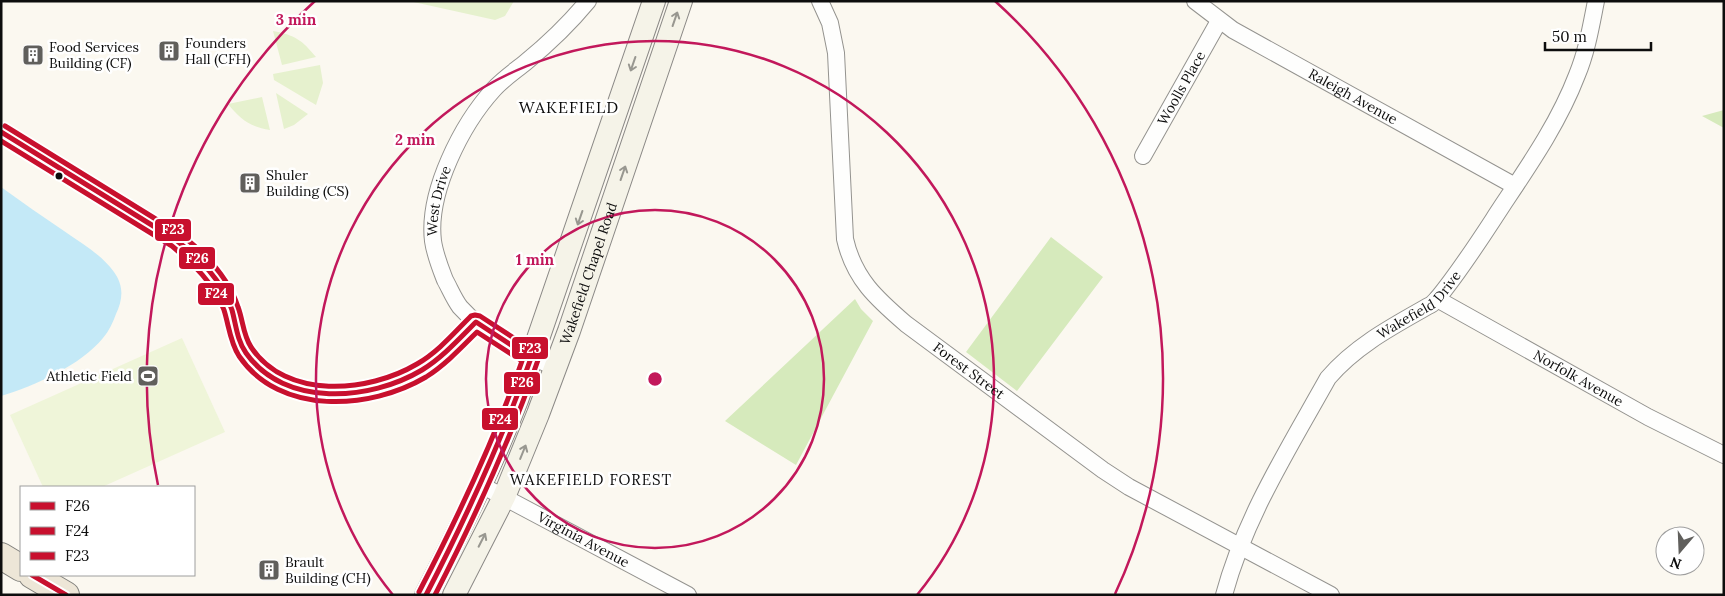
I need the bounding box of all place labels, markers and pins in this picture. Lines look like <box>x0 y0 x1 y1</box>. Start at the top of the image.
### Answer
place label: Founders Hall (CFH) <box>185 34 251 68</box>
place label: Food Services Building (CF) <box>49 38 139 72</box>
building icon: Founders Hall (CFH) <box>157 39 181 63</box>
building icon: Food Services Building (CF) <box>21 43 45 67</box>
place label: Shuler Building (CS) <box>266 166 349 200</box>
unlabelled marker <box>54 171 64 181</box>
building icon: Shuler Building (CS) <box>238 171 262 195</box>
sports icon: Athletic Field <box>136 364 160 388</box>
place label: Athletic Field <box>45 367 132 385</box>
centre of rings <box>646 370 664 388</box>
place label: Brault Building (CH) <box>285 553 371 587</box>
building icon: Brault Building (CH) <box>257 558 281 582</box>

